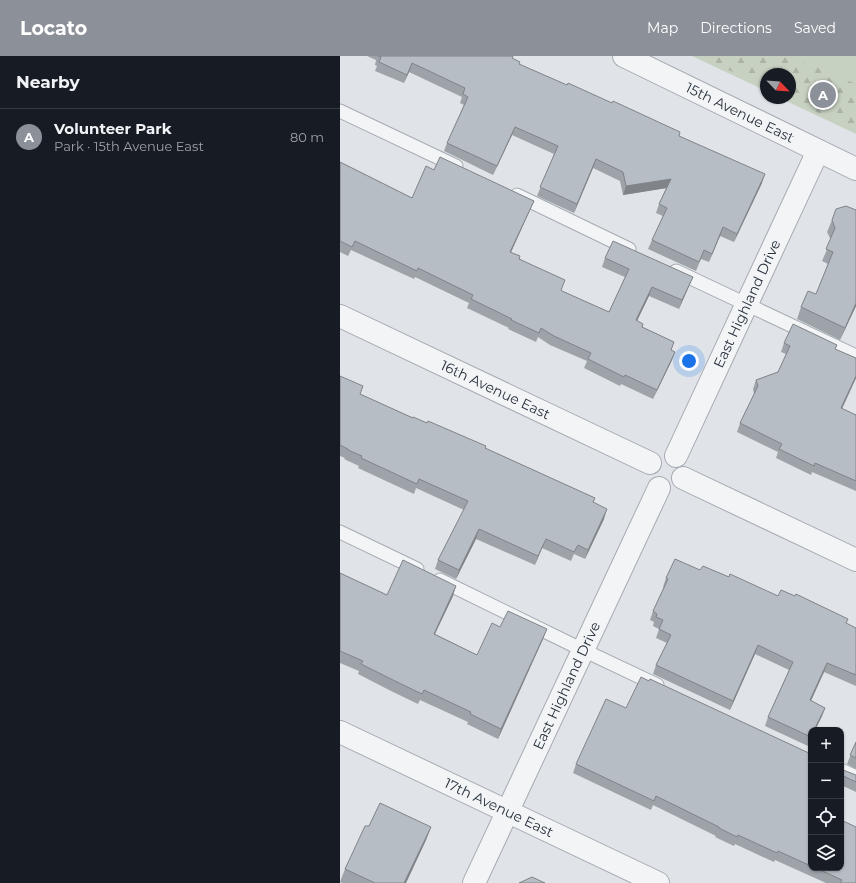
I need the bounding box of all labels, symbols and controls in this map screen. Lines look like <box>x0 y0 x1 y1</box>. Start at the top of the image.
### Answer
text: Locato <box>20 17 87 40</box>
text: Map <box>647 19 678 37</box>
text: Directions <box>700 19 772 37</box>
text: Saved <box>794 19 836 37</box>
north arrow <box>760 68 796 104</box>
text: Nearby <box>16 72 80 92</box>
street label: 15th Avenue East <box>683 78 797 147</box>
pin: A <box>810 80 836 110</box>
text: Volunteer Park <box>54 119 172 138</box>
text: A <box>24 129 34 145</box>
text: 80 m <box>290 129 324 145</box>
text: Park · 15th Avenue East <box>54 138 204 154</box>
street label: East Highland Drive <box>709 237 784 371</box>
your location <box>679 351 699 371</box>
street label: 16th Avenue East <box>438 356 553 423</box>
street label: East Highland Drive <box>529 619 604 753</box>
map controls <box>808 727 844 871</box>
button: + <box>808 727 844 763</box>
button: − <box>808 763 844 799</box>
street label: 17th Avenue East <box>442 774 557 841</box>
button: locate <box>808 799 844 835</box>
button: layers <box>808 835 844 871</box>

